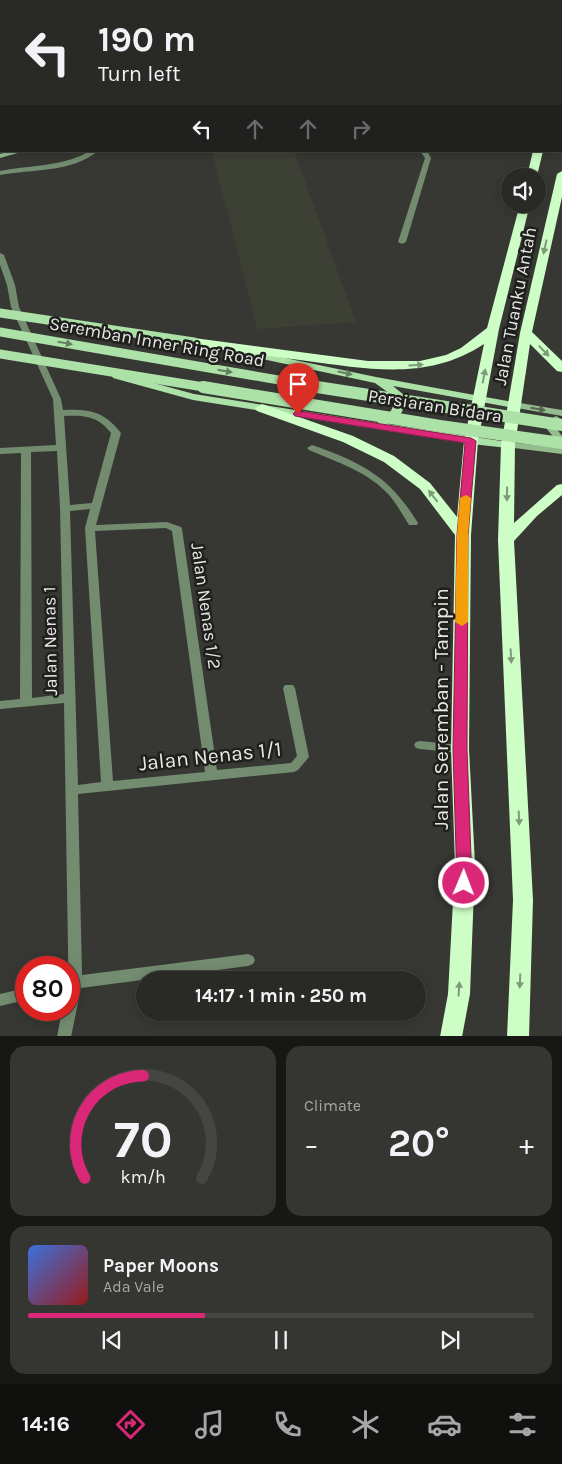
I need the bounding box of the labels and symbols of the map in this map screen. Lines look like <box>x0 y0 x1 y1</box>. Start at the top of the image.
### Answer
street label: Jalan Tuanku Antah <box>489 225 541 387</box>
one-way arrow <box>541 240 549 255</box>
street label: Seremban Inner Ring Road <box>48 312 266 372</box>
one-way arrow <box>58 340 74 348</box>
one-way arrow <box>538 344 550 356</box>
one-way arrow <box>409 361 425 369</box>
pin <box>277 363 319 414</box>
one-way arrow <box>218 368 234 376</box>
one-way arrow <box>480 368 488 383</box>
one-way arrow <box>337 369 352 377</box>
street label: Persiaran Bidara <box>366 385 504 427</box>
one-way arrow <box>531 405 546 413</box>
one-way arrow <box>502 486 510 502</box>
one-way arrow <box>427 490 438 503</box>
street label: Jalan Nenas 1/2 <box>186 541 226 671</box>
street label: Jalan Nenas 1 <box>38 586 62 696</box>
street label: Jalan Seremban - Tampin <box>429 588 453 830</box>
one-way arrow <box>508 648 516 664</box>
street label: Jalan Nenas 1/1 <box>137 737 283 775</box>
one-way arrow <box>516 810 524 826</box>
position arrow <box>437 856 489 908</box>
speed limit sign: 80 <box>15 956 80 1021</box>
one-way arrow <box>516 973 524 989</box>
one-way arrow <box>455 980 463 996</box>

